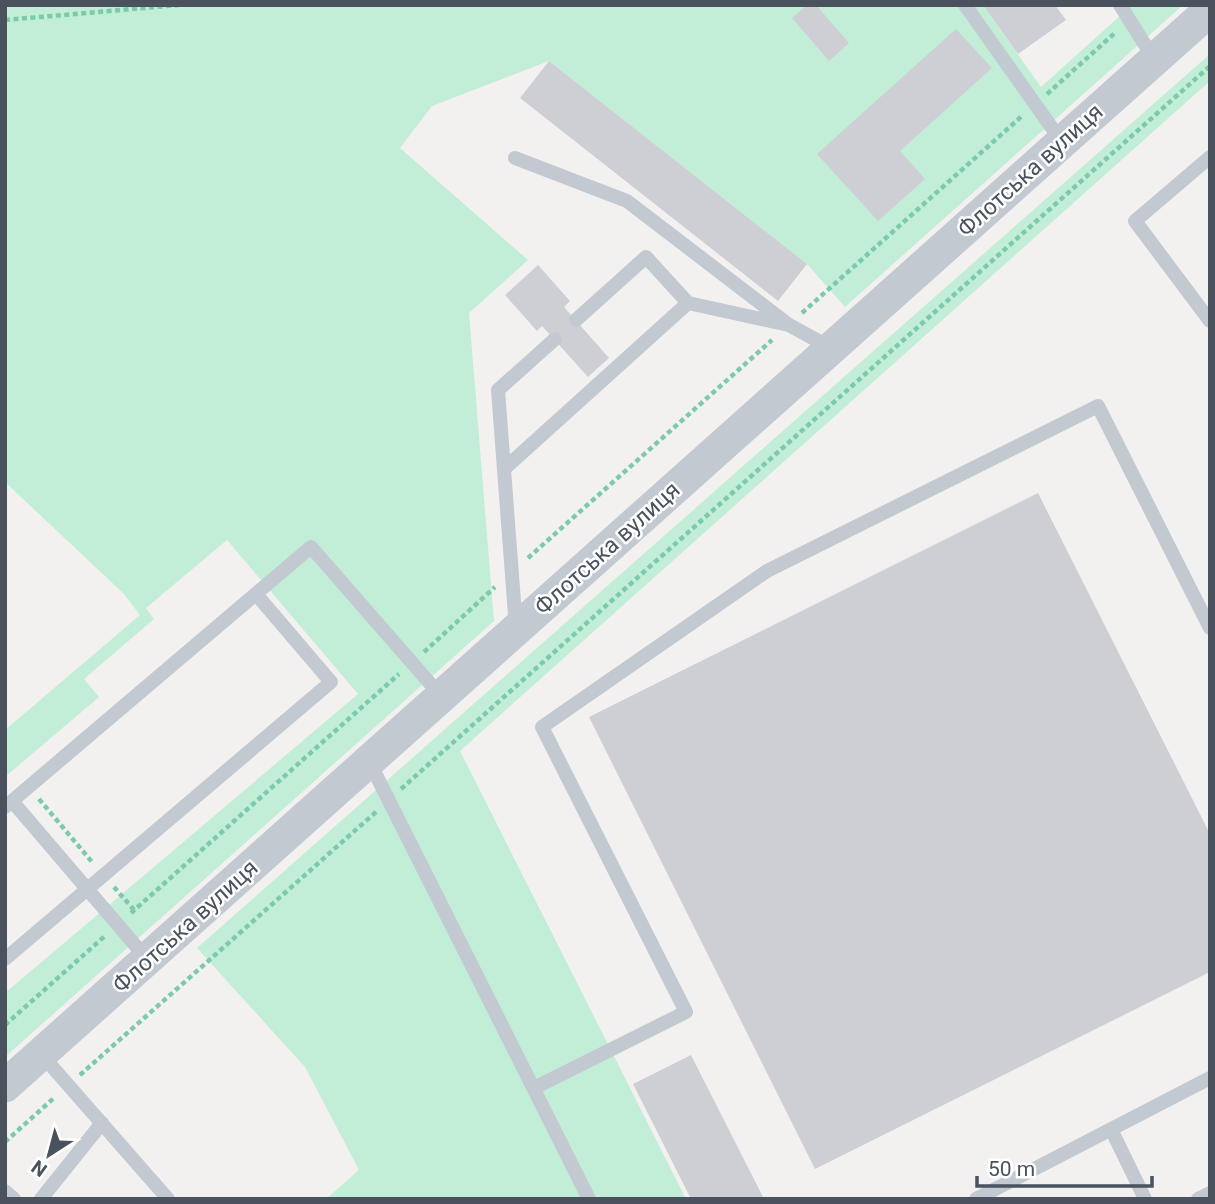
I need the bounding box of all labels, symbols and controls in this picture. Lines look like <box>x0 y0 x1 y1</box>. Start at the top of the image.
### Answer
street label: Флотська вулиця <box>952 98 1108 243</box>
street label: Флотська вулиця <box>529 476 685 621</box>
street label: Флотська вулиця <box>107 854 263 999</box>
north arrow <box>14 1120 84 1190</box>
scale bar <box>977 1144 1152 1188</box>
text: N <box>27 1155 51 1182</box>
text: 50 m <box>988 1157 1035 1181</box>

